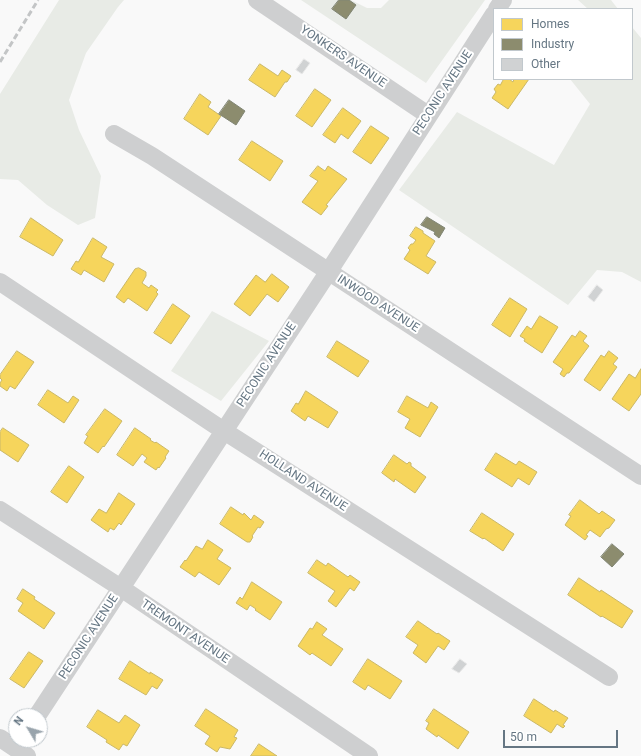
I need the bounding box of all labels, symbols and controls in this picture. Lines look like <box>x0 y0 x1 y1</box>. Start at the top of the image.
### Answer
legend <box>493 8 633 80</box>
text: Homes <box>531 17 569 31</box>
street label: YONKERS AVENUE <box>297 23 389 91</box>
text: Industry <box>531 37 574 51</box>
street label: PECONIC AVENUE <box>410 48 476 138</box>
text: Other <box>531 57 560 71</box>
street label: INWOOD AVENUE <box>334 272 422 336</box>
street label: PECONIC AVENUE <box>234 320 300 410</box>
street label: HOLLAND AVENUE <box>256 447 350 515</box>
street label: PECONIC AVENUE <box>56 592 122 682</box>
street label: TREMONT AVENUE <box>138 597 232 667</box>
north arrow <box>8 708 48 748</box>
text: N <box>11 714 26 728</box>
scale bar <box>505 722 620 748</box>
text: 50 m <box>510 730 537 744</box>

